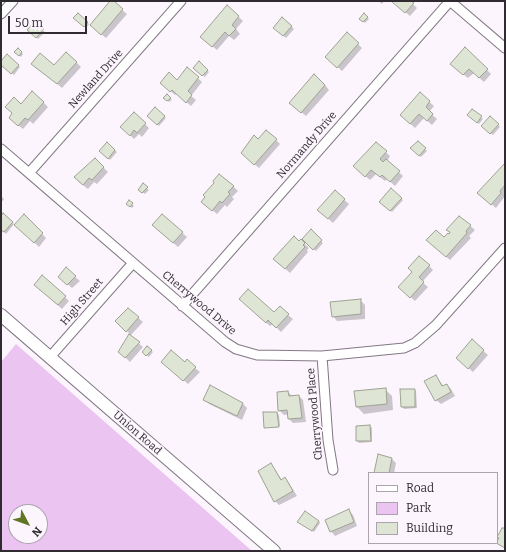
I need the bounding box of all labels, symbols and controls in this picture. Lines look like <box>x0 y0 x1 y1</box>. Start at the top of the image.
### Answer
scale bar <box>10 8 89 34</box>
text: 50 m <box>15 16 43 30</box>
street label: Newland Drive <box>66 47 126 111</box>
street label: Normandy Drive <box>274 109 340 181</box>
street label: Cherrywood Drive <box>159 268 239 338</box>
street label: High Street <box>58 276 106 328</box>
street label: Cherrywood Place <box>304 367 326 461</box>
street label: Union Road <box>110 408 164 458</box>
legend <box>368 472 498 544</box>
text: Road <box>406 481 434 495</box>
text: Park <box>406 501 431 515</box>
north arrow <box>8 504 48 544</box>
text: Building <box>406 521 453 535</box>
text: N <box>29 524 44 539</box>

